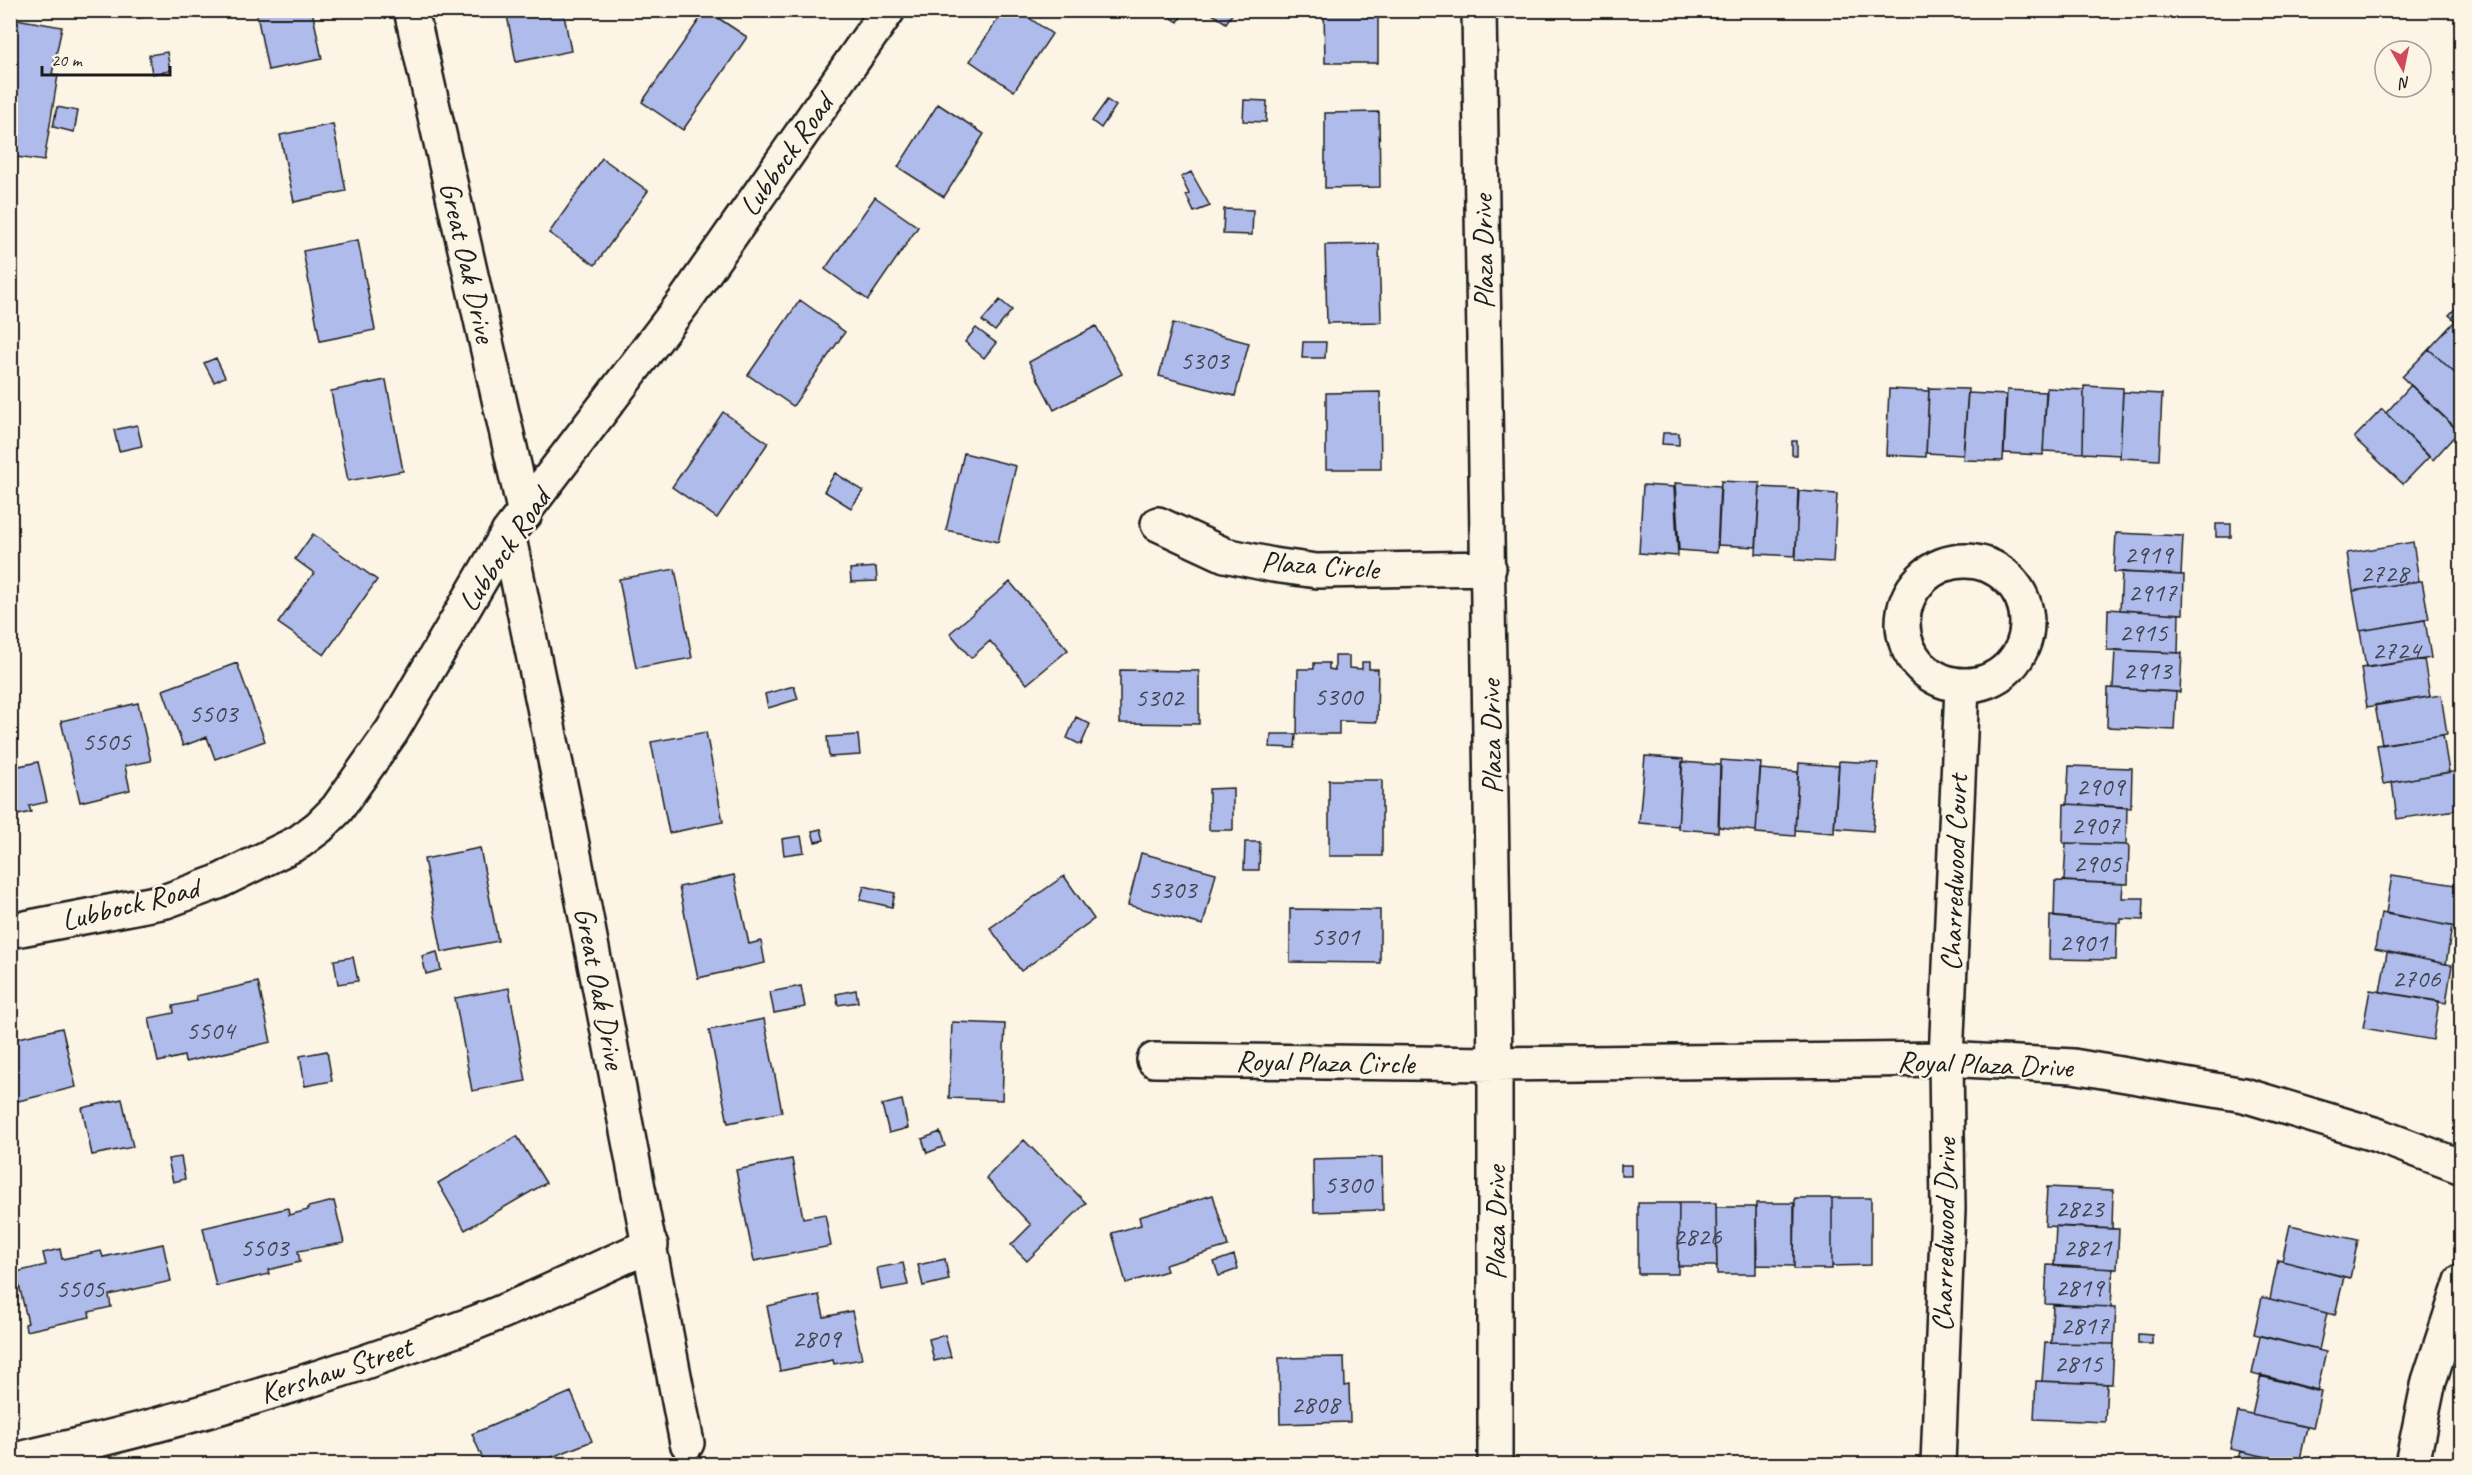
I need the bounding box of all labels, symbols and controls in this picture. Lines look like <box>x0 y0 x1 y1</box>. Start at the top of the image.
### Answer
scale bar <box>42 39 170 77</box>
north arrow <box>2373 39 2433 99</box>
text: 20 m <box>51 49 84 71</box>
text: N <box>2396 72 2412 94</box>
street label: Lubbock Road <box>730 83 844 223</box>
street label: Great Oak Drive <box>431 178 505 348</box>
street label: Plaza Drive <box>1463 192 1503 310</box>
house number: 5303 <box>1180 343 1230 377</box>
street label: Lubbock Road <box>449 478 561 619</box>
house number: 2919 <box>2124 537 2174 571</box>
street label: Plaza Circle <box>1260 542 1382 588</box>
house number: 2728 <box>2360 556 2411 590</box>
house number: 2917 <box>2128 575 2178 609</box>
house number: 2915 <box>2119 615 2169 649</box>
house number: 2724 <box>2372 633 2423 667</box>
house number: 2913 <box>2123 653 2173 687</box>
street label: Plaza Drive <box>1471 677 1511 795</box>
house number: 5300 <box>1314 679 1364 713</box>
house number: 5302 <box>1135 680 1185 714</box>
house number: 5503 <box>189 696 239 730</box>
house number: 5505 <box>82 724 132 758</box>
house number: 2909 <box>2076 769 2126 803</box>
street label: Charredwood Court <box>1932 771 1977 972</box>
house number: 2907 <box>2071 808 2121 842</box>
house number: 2905 <box>2073 846 2123 880</box>
street label: Lubbock Road <box>58 868 206 939</box>
house number: 5303 <box>1148 872 1198 906</box>
street label: Great Oak Drive <box>566 904 635 1074</box>
house number: 5301 <box>1311 919 1361 953</box>
house number: 2901 <box>2059 925 2109 959</box>
house number: 2706 <box>2392 961 2441 995</box>
house number: 5504 <box>186 1013 237 1047</box>
street label: Royal Plaza Circle <box>1235 1041 1417 1083</box>
street label: Royal Plaza Drive <box>1897 1042 2076 1086</box>
street label: Charredwood Drive <box>1923 1136 1965 1332</box>
street label: Plaza Drive <box>1476 1163 1514 1280</box>
house number: 5300 <box>1324 1167 1374 1201</box>
house number: 2823 <box>2055 1191 2105 1225</box>
house number: 2826 <box>1673 1219 1722 1253</box>
house number: 5503 <box>240 1230 290 1264</box>
house number: 2821 <box>2063 1230 2113 1264</box>
house number: 2819 <box>2055 1270 2105 1304</box>
house number: 5505 <box>56 1271 106 1305</box>
house number: 2817 <box>2060 1308 2110 1342</box>
house number: 2809 <box>792 1321 842 1355</box>
street label: Kershaw Street <box>255 1327 420 1412</box>
house number: 2815 <box>2054 1346 2104 1380</box>
house number: 2808 <box>1291 1387 1342 1421</box>

